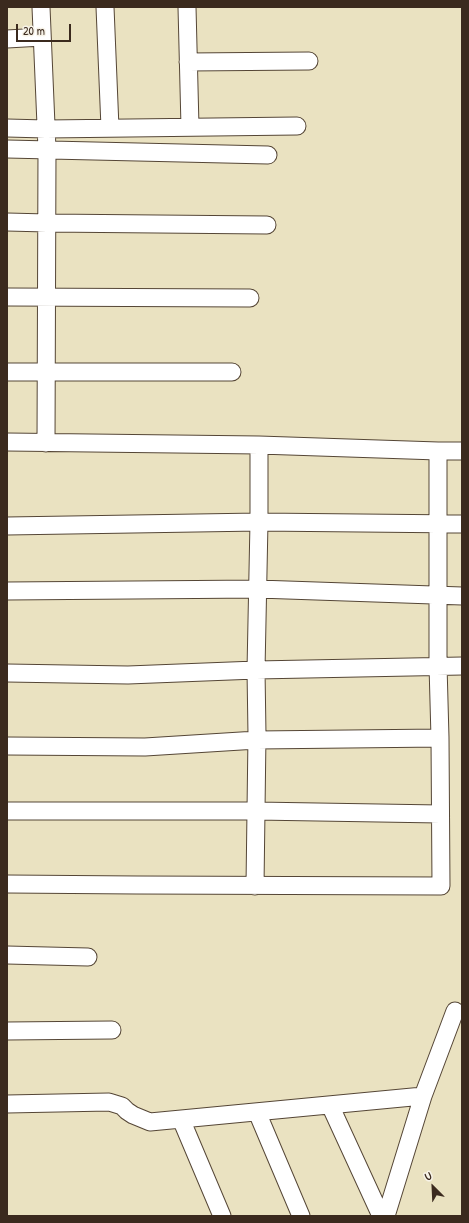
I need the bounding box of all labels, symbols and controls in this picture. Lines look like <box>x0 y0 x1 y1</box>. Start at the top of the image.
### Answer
scale bar <box>18 16 73 42</box>
text: 20 m <box>23 22 45 39</box>
north arrow <box>413 1167 453 1207</box>
text: U <box>423 1168 434 1184</box>

